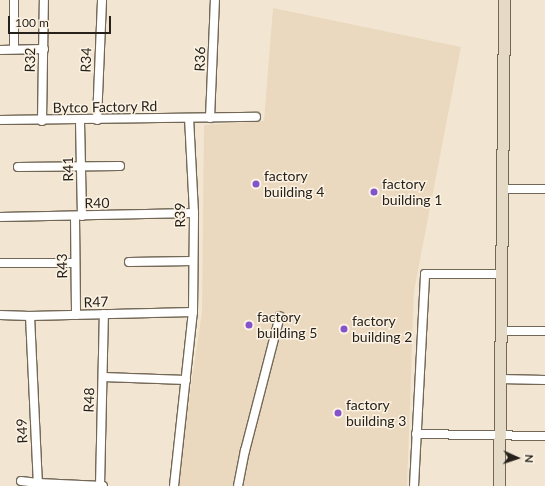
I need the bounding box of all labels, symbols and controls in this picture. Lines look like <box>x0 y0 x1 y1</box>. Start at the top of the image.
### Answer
scale bar <box>10 8 113 34</box>
text: 100 m <box>15 15 49 30</box>
street label: R36 <box>191 46 209 72</box>
street label: R32 <box>21 47 39 73</box>
street label: R34 <box>77 47 95 73</box>
street label: Bytco Factory Rd <box>52 98 158 116</box>
street label: R41 <box>59 156 77 182</box>
place label: factory building 4 <box>264 168 324 200</box>
place label: factory building 1 <box>382 176 442 208</box>
marker: factory building 4 <box>251 179 261 189</box>
marker: factory building 1 <box>369 187 379 197</box>
street label: R40 <box>84 194 110 212</box>
street label: R39 <box>171 202 189 228</box>
street label: R43 <box>53 253 71 279</box>
street label: R47 <box>83 293 109 311</box>
place label: factory building 5 <box>257 309 317 342</box>
place label: factory building 2 <box>352 313 412 346</box>
marker: factory building 5 <box>244 320 254 330</box>
marker: factory building 2 <box>339 324 349 334</box>
street label: R48 <box>80 387 98 413</box>
place label: factory building 3 <box>346 397 406 430</box>
marker: factory building 3 <box>333 408 343 418</box>
street label: R49 <box>13 418 31 444</box>
north arrow <box>497 438 537 478</box>
text: N <box>523 454 536 463</box>

